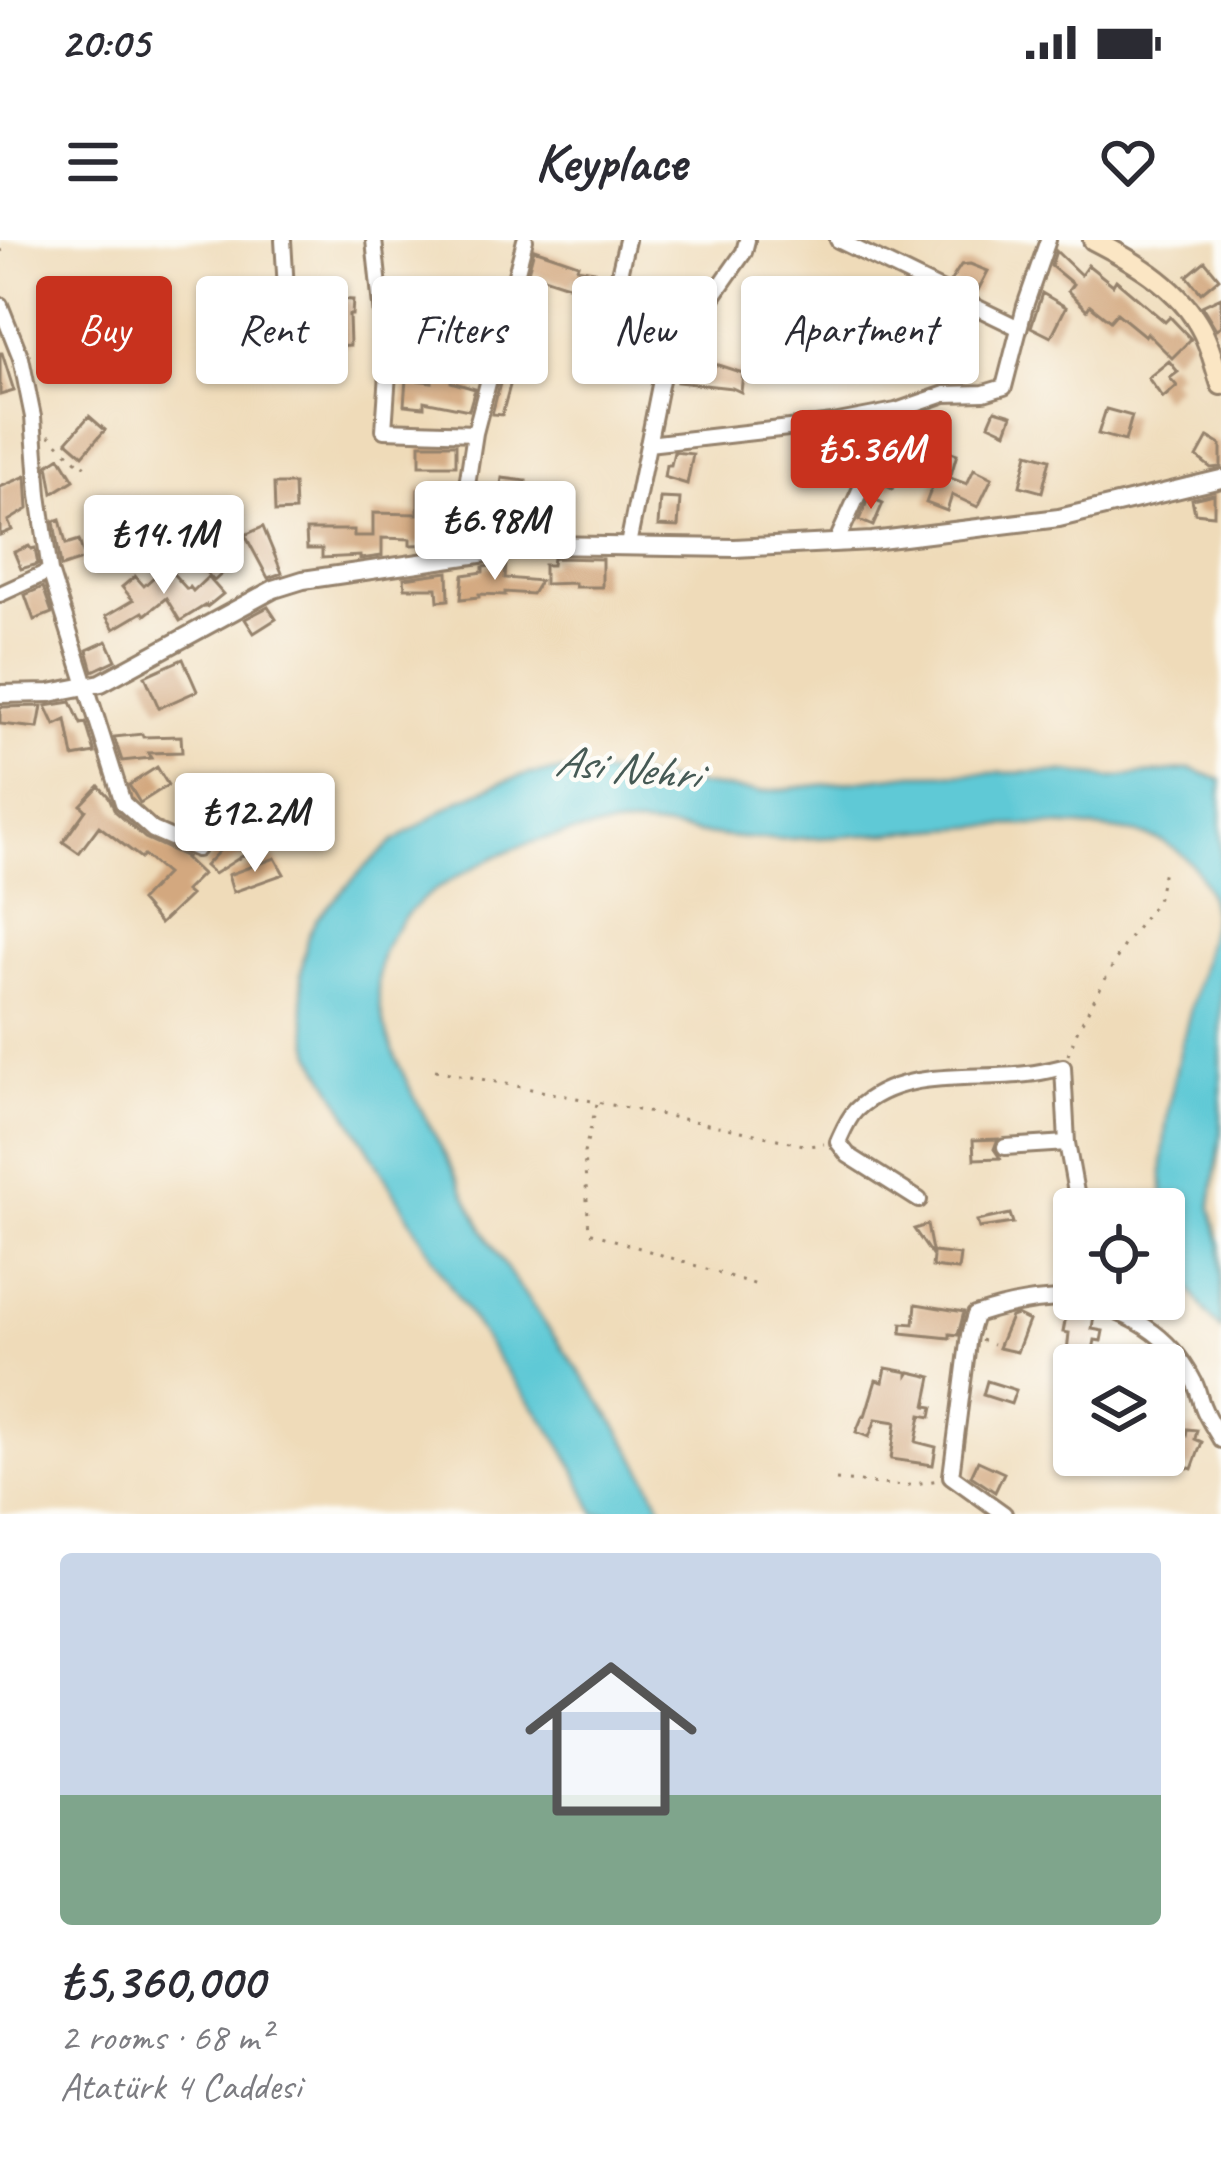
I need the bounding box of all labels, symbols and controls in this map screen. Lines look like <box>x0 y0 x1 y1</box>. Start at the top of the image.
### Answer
text: 20:05 <box>60 14 149 71</box>
text: Keyplace <box>535 128 686 196</box>
icon: menu <box>60 129 126 195</box>
icon: heart <box>1095 129 1161 195</box>
chip: Buy <box>36 276 172 384</box>
chip: Rent <box>196 276 348 384</box>
chip: Filters <box>372 276 548 384</box>
chip: New <box>572 276 717 384</box>
chip: Apartment <box>741 276 979 384</box>
pin: ₺5.36M <box>773 410 969 512</box>
text: ₺5.36M <box>818 424 924 473</box>
pin: ₺6.98M <box>397 481 593 583</box>
pin: ₺14.1M <box>66 495 262 597</box>
text: ₺6.98M <box>442 495 548 544</box>
text: ₺14.1M <box>111 509 217 558</box>
water label: Asi Nehri <box>553 732 712 804</box>
pin: ₺12.2M <box>157 773 353 875</box>
text: ₺12.2M <box>202 787 308 836</box>
map controls <box>1053 1188 1185 1476</box>
button: locate <box>1053 1188 1185 1320</box>
button: layers <box>1053 1344 1185 1476</box>
icon: home <box>503 1631 719 1847</box>
text: ₺5,360,000 <box>60 1949 264 2013</box>
text: 2 rooms · 68 m² <box>60 2013 271 2062</box>
text: Atatürk 4 Caddesi <box>60 2062 301 2111</box>

